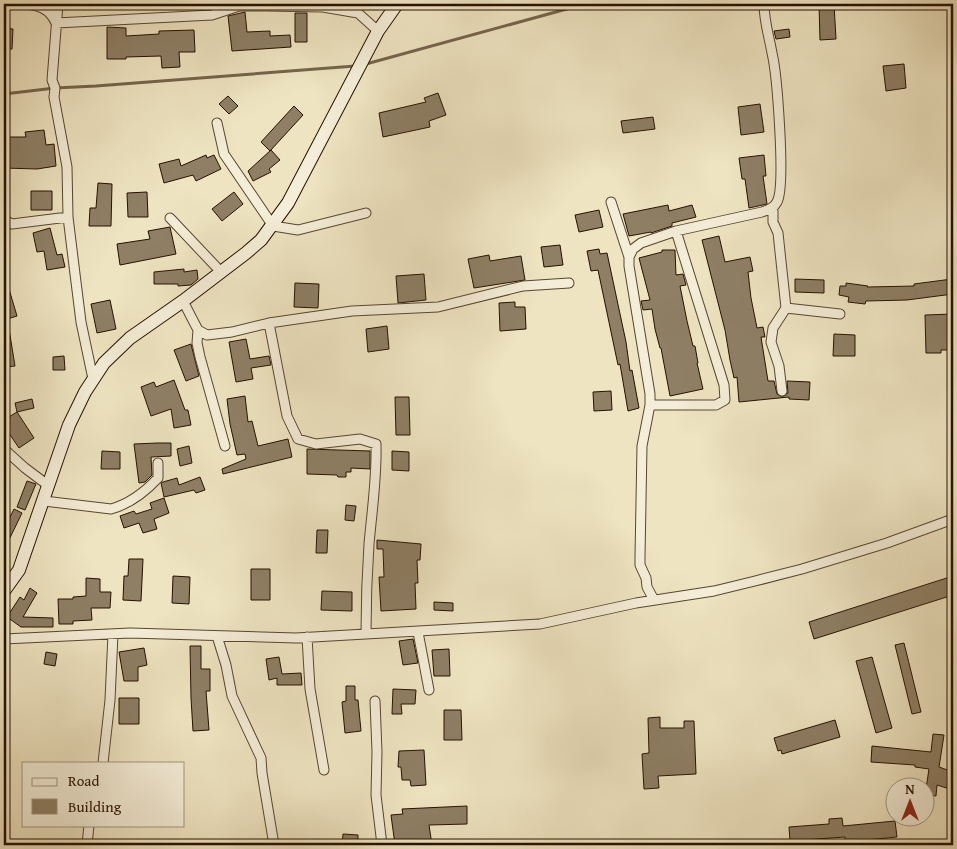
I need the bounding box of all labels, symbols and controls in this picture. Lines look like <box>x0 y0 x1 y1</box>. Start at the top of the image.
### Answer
legend <box>22 762 185 826</box>
text: Road <box>68 770 99 791</box>
north arrow <box>884 776 934 826</box>
text: N <box>905 779 915 799</box>
text: Building <box>68 796 122 817</box>

